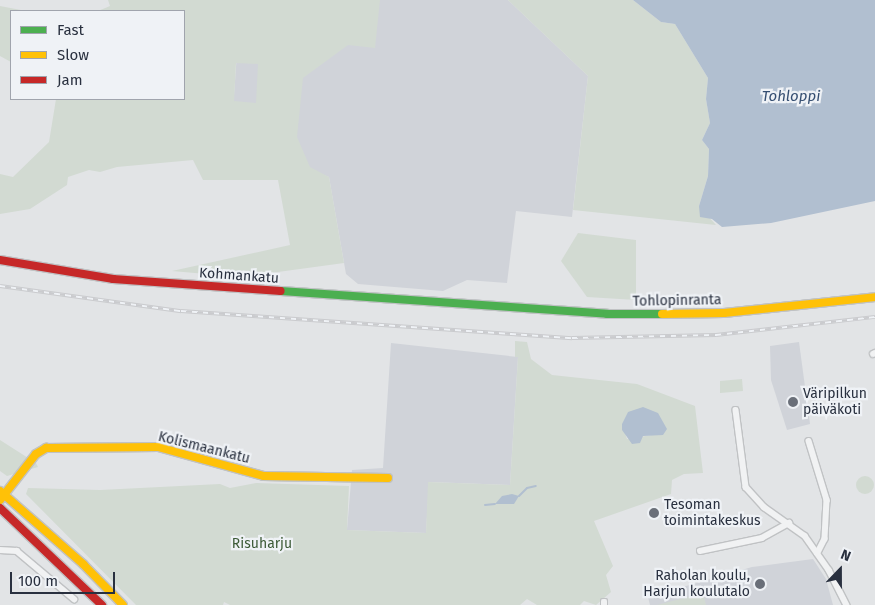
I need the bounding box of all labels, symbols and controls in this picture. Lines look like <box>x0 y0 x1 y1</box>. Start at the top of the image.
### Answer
legend <box>10 10 185 100</box>
text: Fast <box>57 21 84 39</box>
text: Slow <box>57 46 89 64</box>
text: Jam <box>57 71 83 89</box>
water label: Tohloppi <box>762 88 820 106</box>
street label: Kohmankatu <box>198 265 280 287</box>
street label: Tohlopinranta <box>632 292 722 310</box>
place label: Väripilkun päiväkoti <box>803 386 867 418</box>
marker: Väripilkun päiväkoti <box>787 396 799 408</box>
street label: Kolismaankatu <box>156 428 252 468</box>
place label: Tesoman toimintakeskus <box>664 497 761 530</box>
marker: Tesoman toimintakeskus <box>648 507 660 519</box>
park label: Risuharju <box>232 536 292 552</box>
north arrow <box>815 545 865 595</box>
text: N <box>838 546 853 565</box>
scale bar <box>12 562 118 594</box>
place label: Raholan koulu, Harjun koulutalo <box>643 568 750 600</box>
text: 100 m <box>18 572 58 590</box>
marker: Raholan koulu, Harjun koulutalo <box>754 578 766 590</box>

